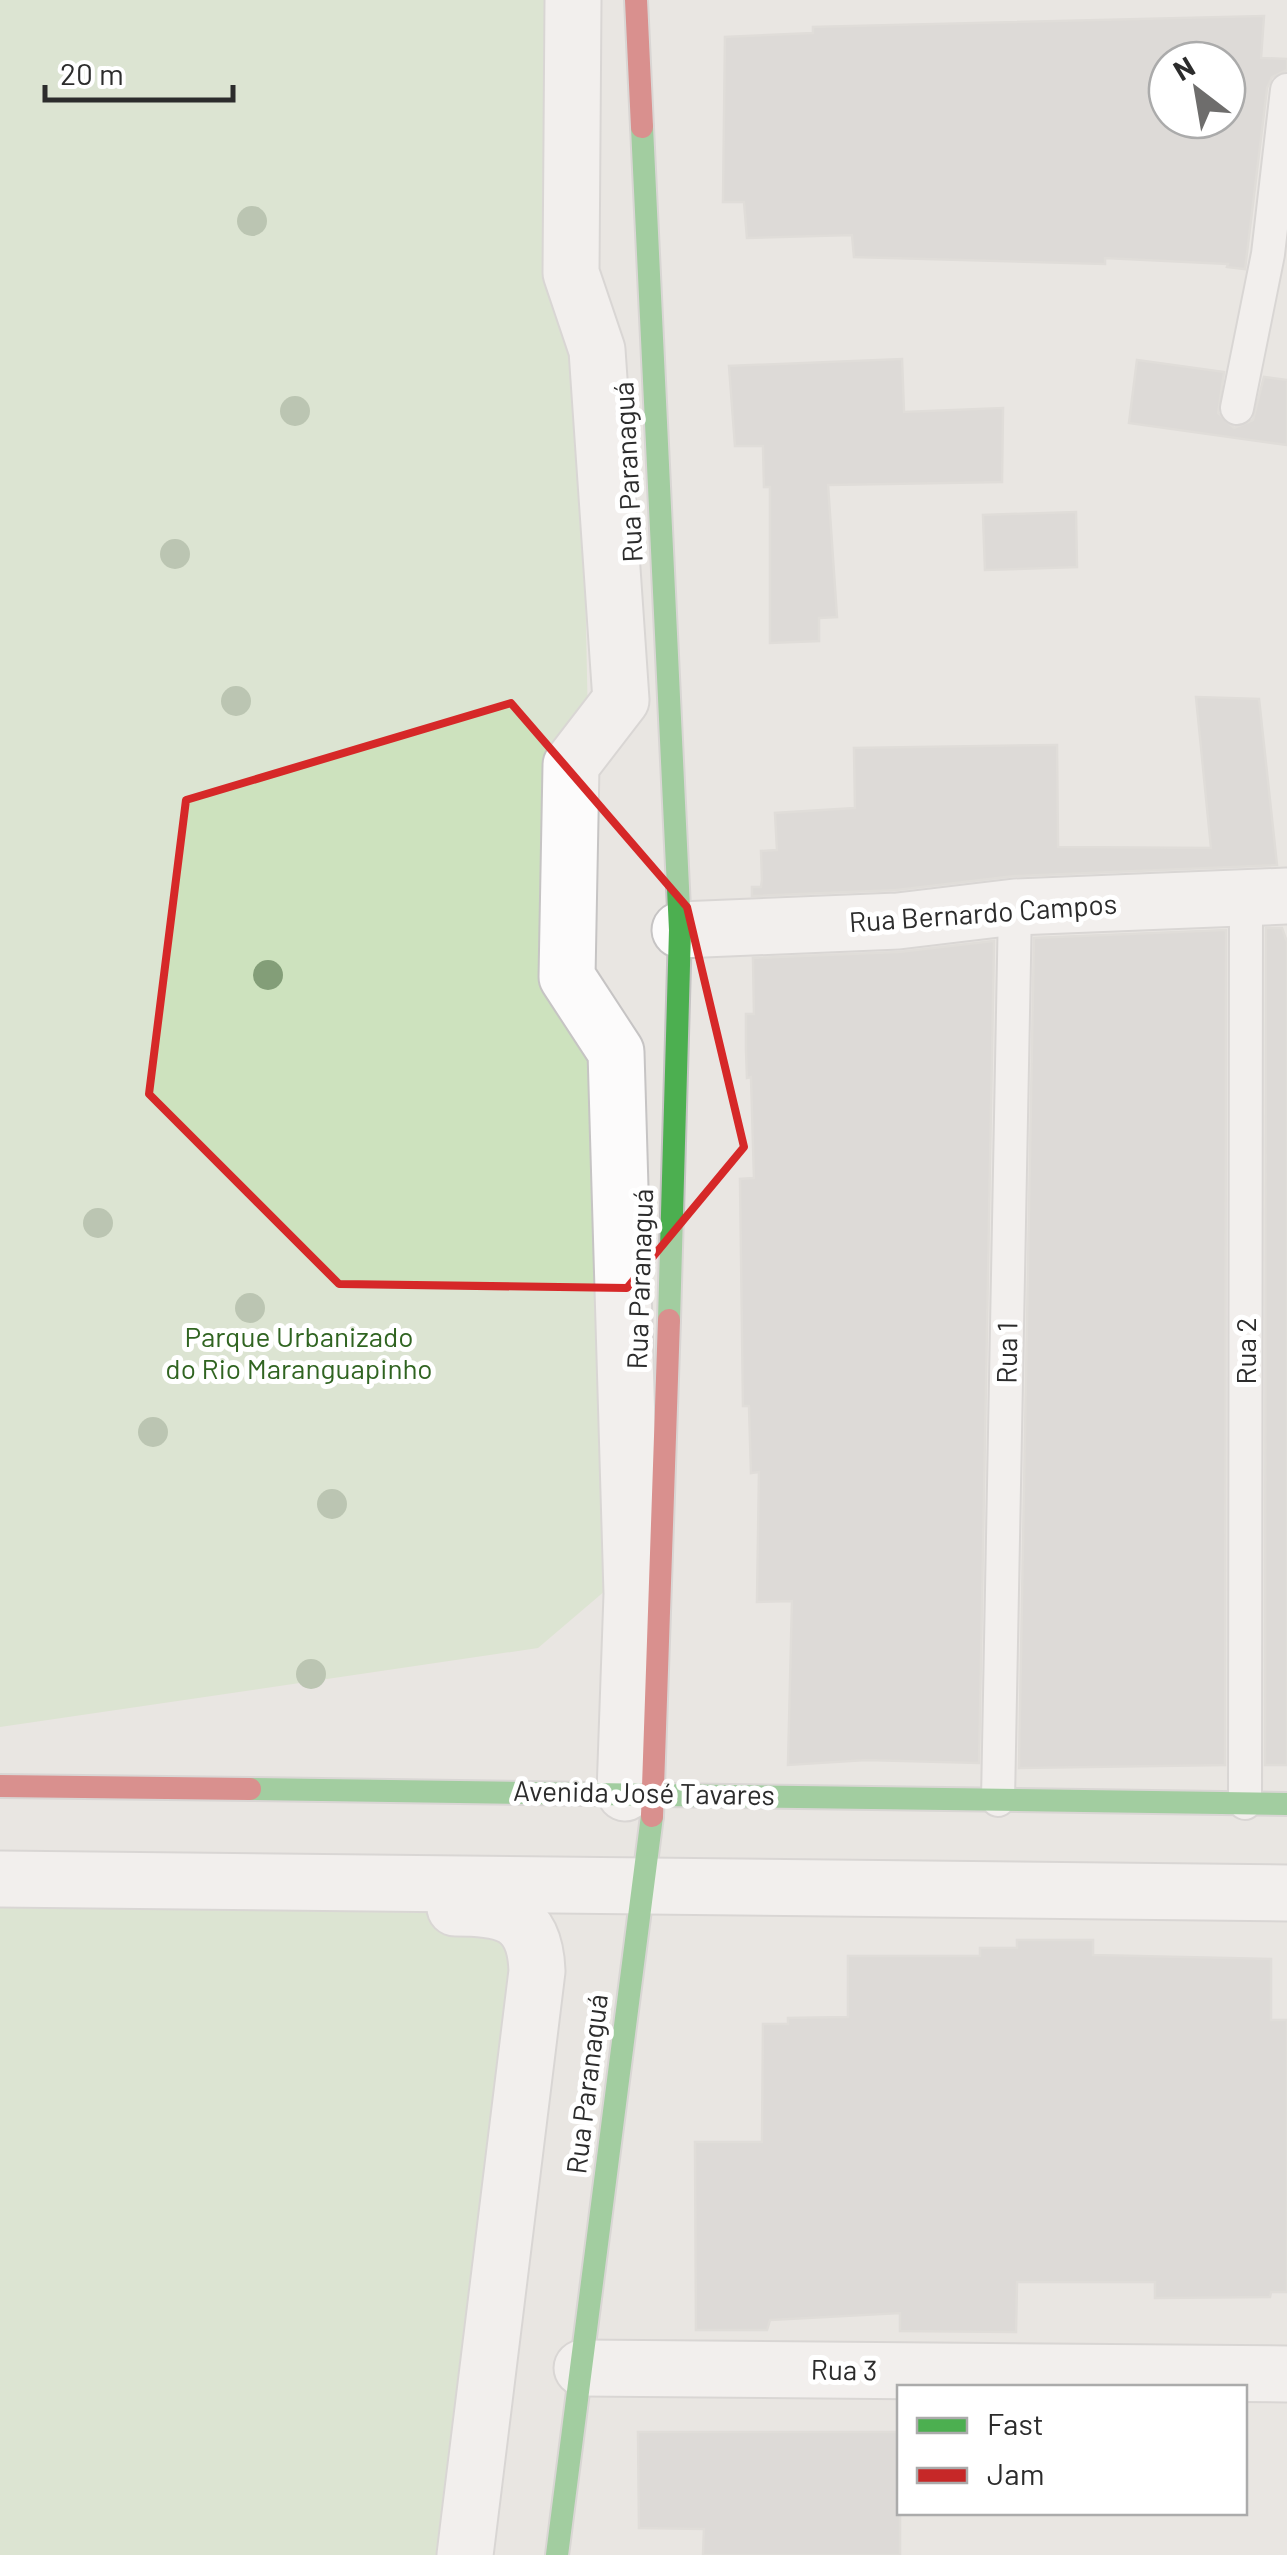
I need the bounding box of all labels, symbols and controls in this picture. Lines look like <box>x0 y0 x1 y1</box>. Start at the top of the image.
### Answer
scale bar <box>45 40 232 102</box>
north arrow <box>1147 40 1247 140</box>
text: N <box>1167 48 1200 87</box>
text: 20 m <box>60 55 124 91</box>
street label: Rua Paranaguá <box>605 381 649 563</box>
street label: Rua Bernardo Campos <box>848 886 1118 938</box>
street label: Rua Paranaguá <box>619 1188 659 1370</box>
street label: Rua 2 <box>1228 1317 1262 1385</box>
park label: Parque Urbanizado do Rio Maranguapinho <box>165 1319 433 1385</box>
street label: Rua 1 <box>988 1322 1024 1384</box>
street label: Avenida José Tavares <box>513 1773 775 1811</box>
street label: Rua Paranaguá <box>558 1992 614 2176</box>
street label: Rua 3 <box>810 2351 878 2387</box>
legend <box>897 2385 1247 2515</box>
text: Fast <box>987 2405 1044 2441</box>
text: Jam <box>987 2455 1044 2491</box>

